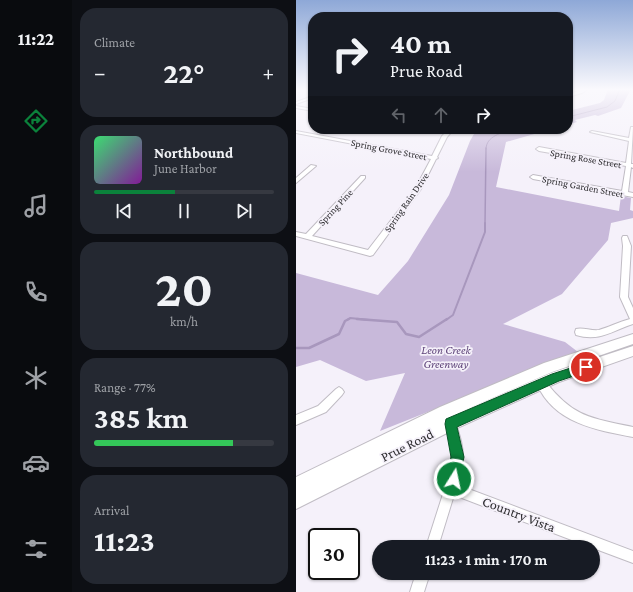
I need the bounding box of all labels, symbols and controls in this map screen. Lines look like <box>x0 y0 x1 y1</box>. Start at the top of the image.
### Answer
icon: right <box>324 28 376 80</box>
text: 40 m <box>390 28 451 59</box>
text: 11:22 <box>18 29 54 49</box>
text: Climate <box>94 35 135 50</box>
text: 22° <box>163 56 205 89</box>
text: − <box>94 60 106 85</box>
text: + <box>262 60 274 85</box>
text: Prue Road <box>390 61 463 81</box>
icon: left <box>388 104 410 126</box>
icon: ahead <box>430 104 452 126</box>
icon: right <box>472 104 494 126</box>
icon: directions <box>22 107 50 135</box>
street label: Spring Grove Street <box>350 137 428 162</box>
text: Northbound <box>154 145 233 161</box>
street label: Spring Rose Street <box>549 147 623 170</box>
text: June Harbor <box>154 161 217 176</box>
street label: Spring Rain Drive <box>382 170 431 234</box>
street label: Spring Garden Street <box>541 173 625 200</box>
street label: Spring Pine <box>316 186 355 228</box>
icon: music <box>22 192 50 220</box>
icon: previous <box>113 200 135 222</box>
icon: pause <box>173 200 195 222</box>
icon: next <box>233 200 255 222</box>
text: 20 <box>155 259 213 317</box>
icon: phone <box>22 278 50 306</box>
text: km/h <box>170 314 198 329</box>
park label: Leon Creek Greenway <box>421 343 471 371</box>
pin <box>569 350 603 384</box>
icon: arrive <box>575 356 597 378</box>
icon: climate <box>22 364 50 392</box>
text: Range · 77% <box>94 380 156 395</box>
text: 385 km <box>94 401 188 434</box>
street label: Prue Road <box>378 425 437 465</box>
icon: car <box>22 449 50 477</box>
position arrow <box>433 458 475 500</box>
street label: Country Vista <box>480 493 558 535</box>
text: Arrival <box>94 503 129 518</box>
text: 11:23 <box>94 524 155 557</box>
speed limit sign: 30 <box>308 528 360 580</box>
icon: filters <box>22 535 50 563</box>
text: 11:23 · 1 min · 170 m <box>425 552 547 568</box>

